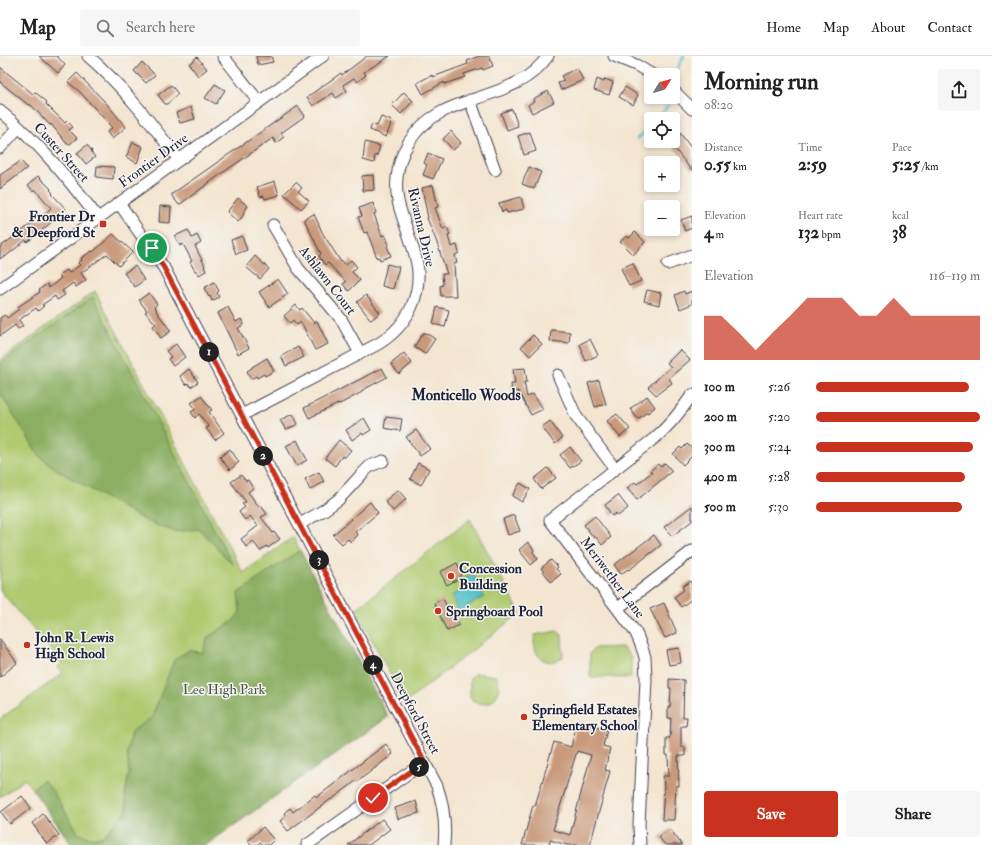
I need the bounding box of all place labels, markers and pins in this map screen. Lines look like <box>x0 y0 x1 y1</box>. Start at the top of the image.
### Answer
place label: Frontier Dr & Deepford St <box>12 208 96 242</box>
marker: Frontier Dr & Deepford St <box>98 219 108 229</box>
pin <box>135 231 169 265</box>
pin: 1 <box>199 342 219 362</box>
pin: 2 <box>253 446 273 466</box>
pin: 3 <box>309 550 329 570</box>
place label: Concession Building <box>459 560 523 594</box>
marker: Concession Building <box>446 571 456 581</box>
place label: Springboard Pool <box>446 603 543 621</box>
marker: Springboard Pool <box>433 606 443 616</box>
place label: John R. Lewis High School <box>34 629 114 663</box>
marker: John R. Lewis High School <box>22 640 32 650</box>
pin: 4 <box>363 655 383 675</box>
place label: Springfield Estates Elementary School <box>532 701 638 735</box>
marker: Springfield Estates Elementary School <box>519 712 529 722</box>
pin: 5 <box>409 757 429 777</box>
pin <box>356 781 390 815</box>

